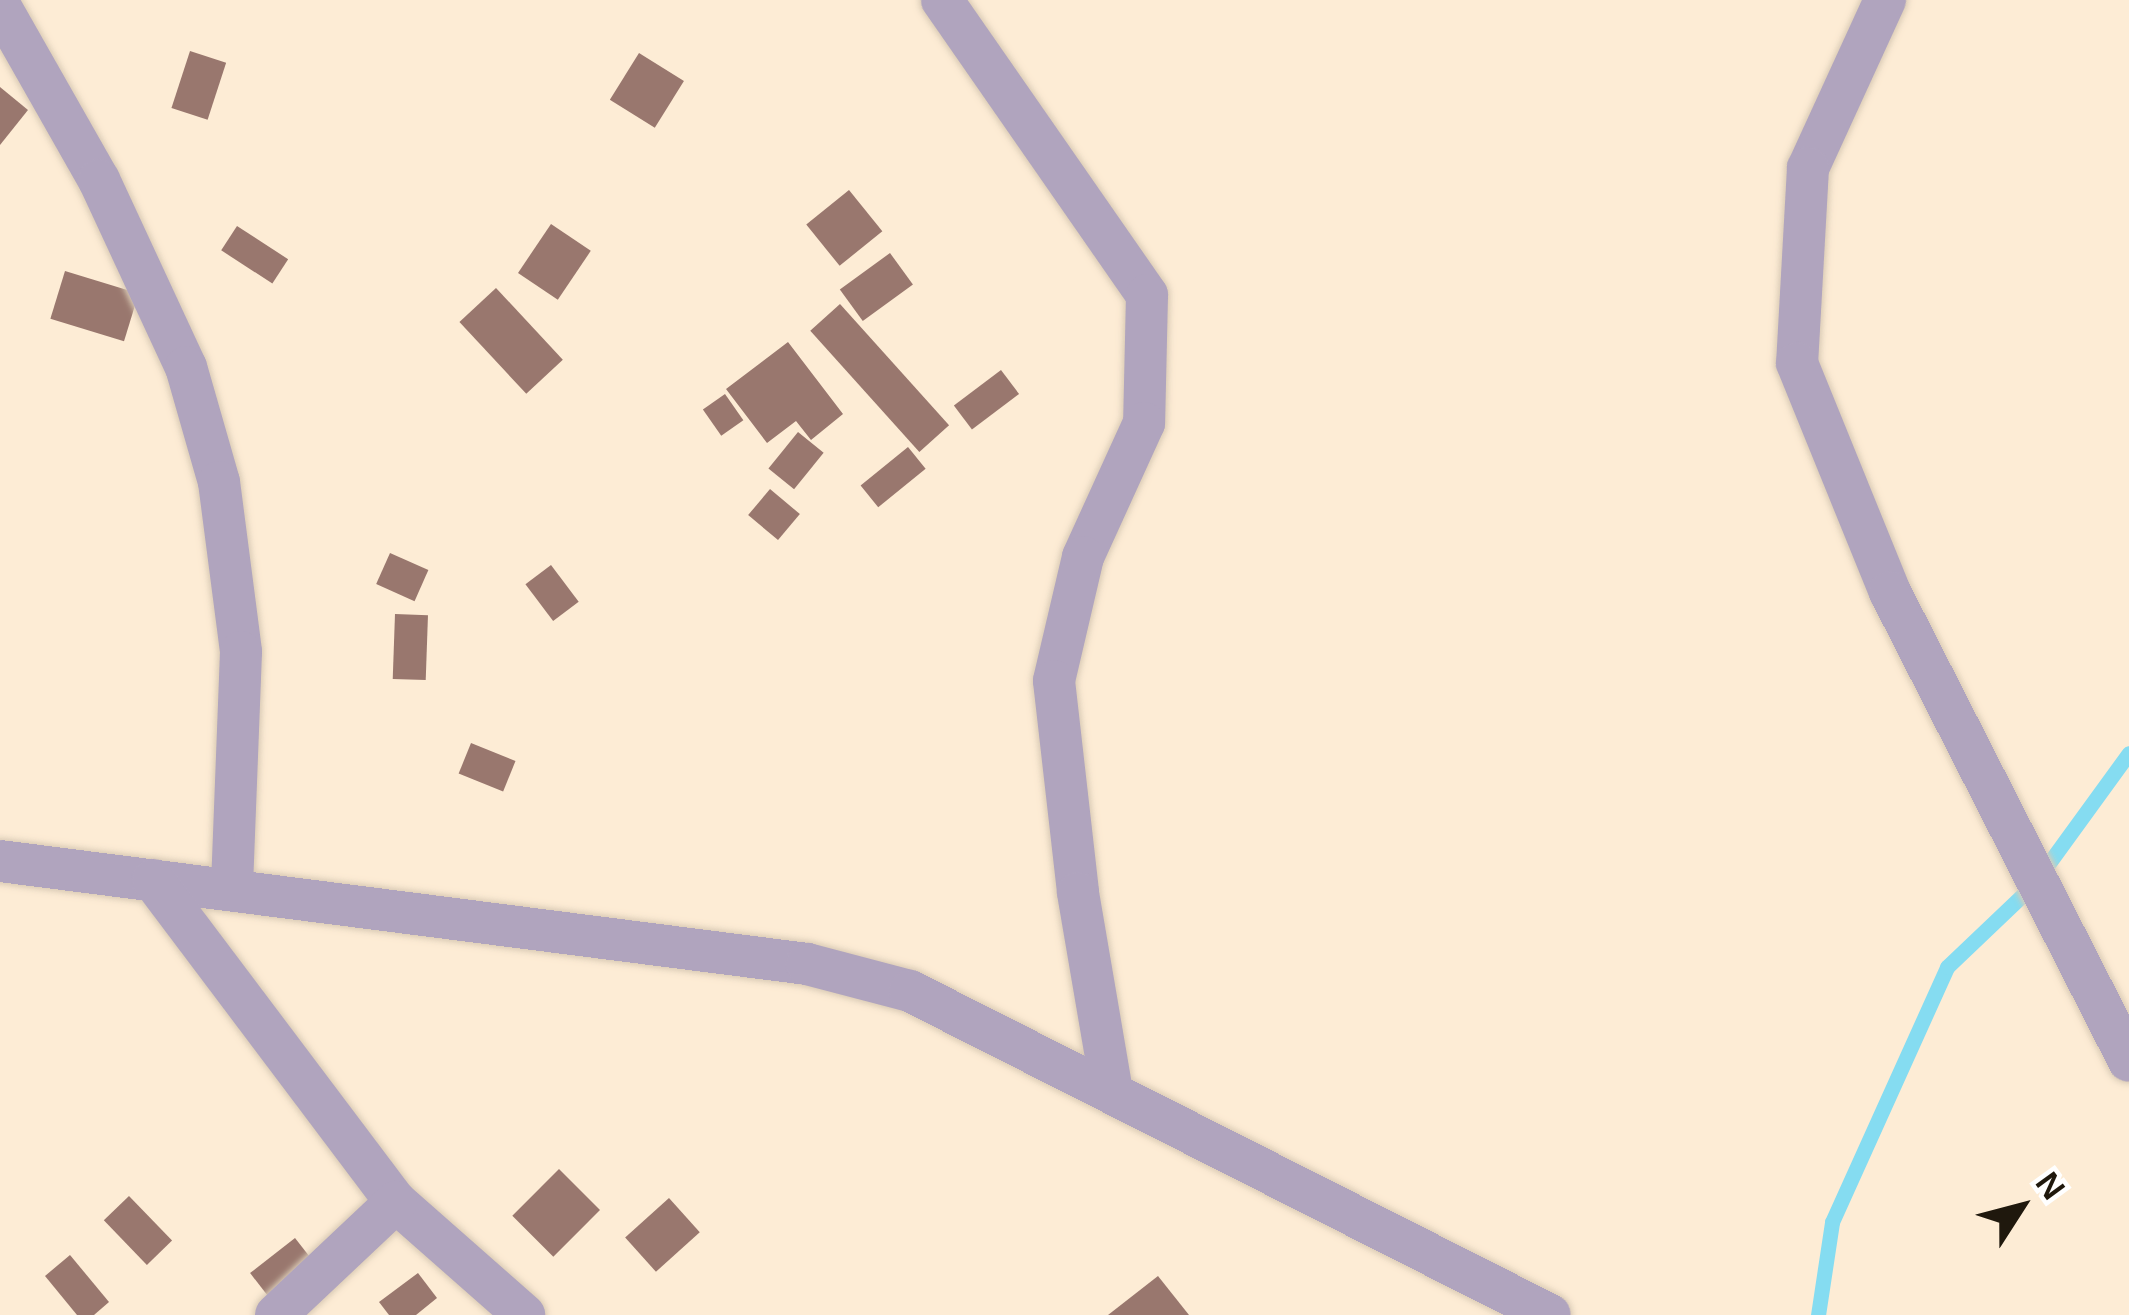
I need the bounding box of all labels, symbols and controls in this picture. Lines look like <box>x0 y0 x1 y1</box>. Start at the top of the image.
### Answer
north arrow <box>1961 1147 2081 1267</box>
text: N <box>2029 1165 2073 1206</box>

